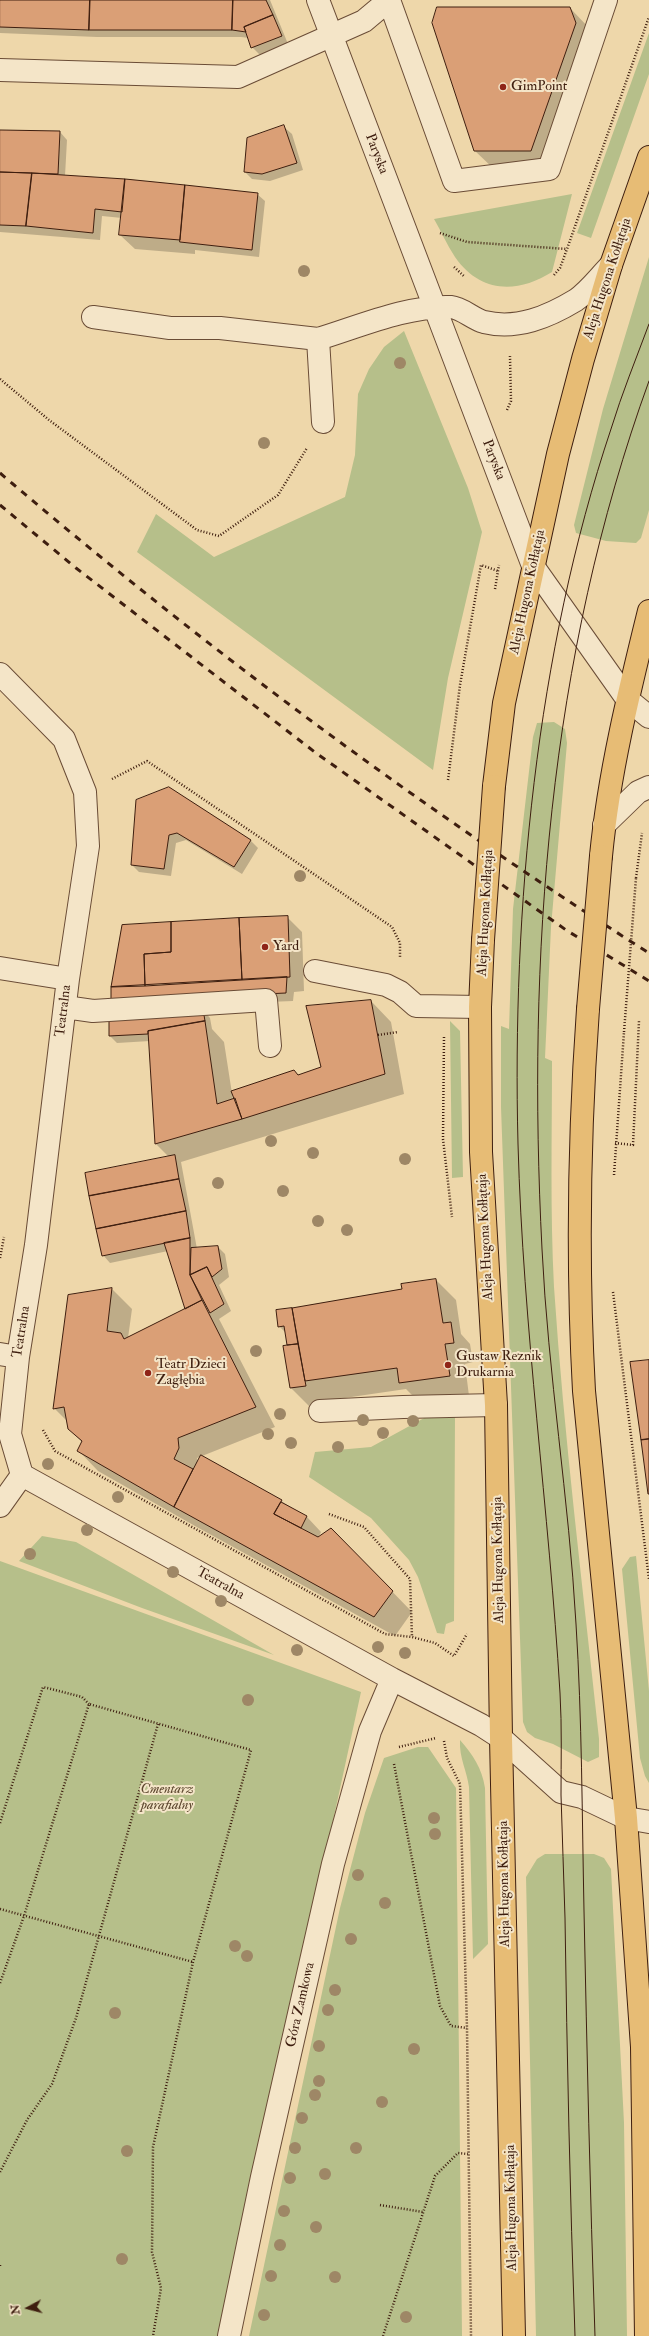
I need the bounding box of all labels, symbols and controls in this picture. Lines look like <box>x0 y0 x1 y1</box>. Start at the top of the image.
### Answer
place label: GimPoint <box>511 79 567 95</box>
marker: GimPoint <box>498 82 508 92</box>
street label: Paryska <box>361 131 391 177</box>
street label: Aleja Hugona Kołłątaja <box>580 216 636 342</box>
street label: Paryska <box>478 437 508 483</box>
street label: Aleja Hugona Kołłątaja <box>507 528 549 656</box>
street label: Aleja Hugona Kołłątaja <box>474 849 498 977</box>
place label: Yard <box>273 939 299 955</box>
marker: Yard <box>260 942 270 952</box>
street label: Teatralna <box>52 984 76 1038</box>
street label: Aleja Hugona Kołłątaja <box>474 1173 498 1301</box>
street label: Teatralna <box>10 1305 34 1359</box>
place label: Gustaw Reznik Drukarnia <box>456 1349 542 1382</box>
place label: Teatr Dzieci Zagłębia <box>156 1357 226 1390</box>
marker: Gustaw Reznik Drukarnia <box>443 1360 453 1370</box>
marker: Teatr Dzieci Zagłębia <box>143 1368 153 1378</box>
street label: Aleja Hugona Kołłątaja <box>489 1496 509 1624</box>
street label: Teatralna <box>193 1564 247 1604</box>
park label: Cmentarz parafialny <box>140 1782 194 1814</box>
street label: Aleja Hugona Kołłątaja <box>495 1820 515 1948</box>
street label: Góra Zamkowa <box>283 1961 319 2049</box>
street label: Aleja Hugona Kołłątaja <box>502 2144 522 2272</box>
north arrow <box>8 2288 48 2328</box>
text: N <box>9 2304 23 2315</box>

